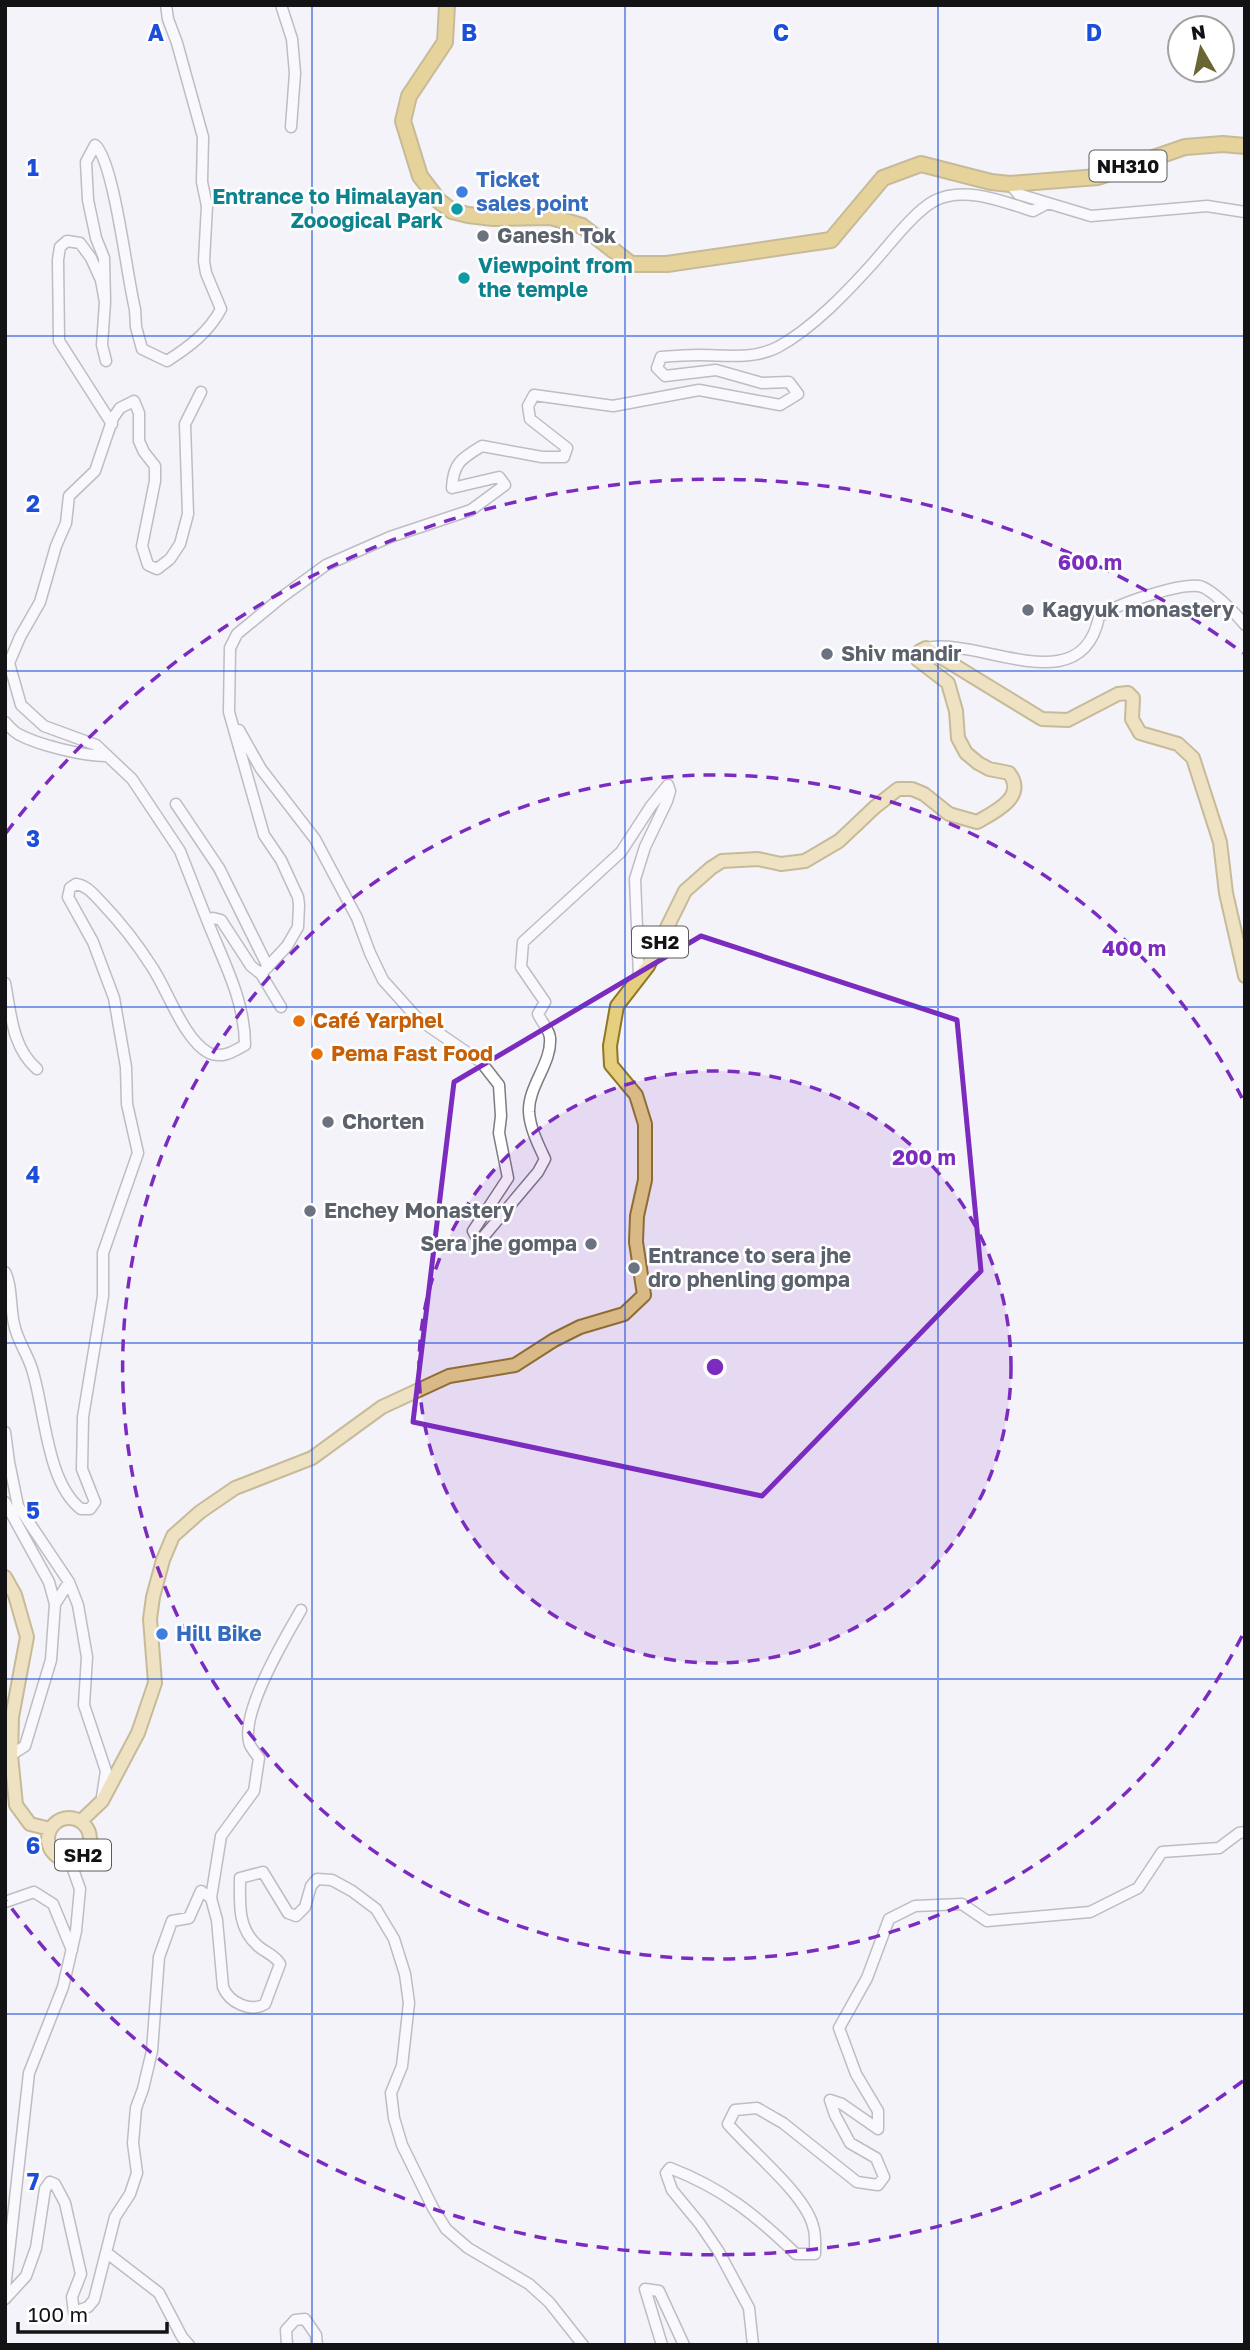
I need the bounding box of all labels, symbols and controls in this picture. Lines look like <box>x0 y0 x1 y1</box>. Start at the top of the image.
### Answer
north arrow <box>1166 14 1236 84</box>
text: A <box>148 18 165 46</box>
text: B <box>461 18 477 46</box>
text: C <box>773 18 789 46</box>
text: D <box>1086 18 1102 46</box>
text: N <box>1189 19 1207 44</box>
road number: NH310 <box>1090 150 1166 182</box>
text: 1 <box>27 153 39 181</box>
place label: Ticket sales point <box>476 166 589 216</box>
place label: Entrance to Himalayan Zooogical Park <box>212 183 443 233</box>
marker: Ticket sales point <box>454 184 470 200</box>
marker: Entrance to Himalayan Zooogical Park <box>449 201 465 217</box>
place label: Ganesh Tok <box>497 222 616 248</box>
marker: Ganesh Tok <box>475 228 491 244</box>
place label: Viewpoint from the temple <box>478 252 633 302</box>
marker: Viewpoint from the temple <box>456 270 472 286</box>
text: 2 <box>26 489 40 517</box>
text: 600 m <box>1058 549 1122 575</box>
place label: Kagyuk monastery <box>1042 596 1235 622</box>
marker: Kagyuk monastery <box>1020 602 1036 618</box>
place label: Shiv mandir <box>841 640 962 666</box>
marker: Shiv mandir <box>819 646 835 662</box>
text: 3 <box>26 824 40 852</box>
road number: SH2 <box>632 926 688 958</box>
text: 400 m <box>1102 935 1166 961</box>
place label: Café Yarphel <box>313 1007 444 1033</box>
marker: Café Yarphel <box>291 1013 307 1029</box>
place label: Pema Fast Food <box>331 1040 493 1066</box>
marker: Pema Fast Food <box>309 1046 325 1062</box>
place label: Chorten <box>342 1108 424 1134</box>
marker: Chorten <box>320 1114 336 1130</box>
text: 200 m <box>892 1144 956 1170</box>
text: 4 <box>26 1160 40 1188</box>
place label: Enchey Monastery <box>324 1197 515 1223</box>
marker: Enchey Monastery <box>302 1203 318 1219</box>
place label: Sera jhe gompa <box>420 1230 577 1256</box>
marker: Sera jhe gompa <box>583 1236 599 1252</box>
place label: Entrance to sera jhe dro phenling gompa <box>648 1242 851 1292</box>
marker: Entrance to sera jhe dro phenling gompa <box>626 1260 642 1276</box>
centre of rings <box>703 1355 727 1379</box>
text: 5 <box>26 1496 40 1524</box>
place label: Hill Bike <box>176 1620 262 1646</box>
marker: Hill Bike <box>154 1626 170 1642</box>
text: 6 <box>26 1831 40 1859</box>
road number: SH2 <box>55 1840 111 1870</box>
text: 7 <box>27 2167 39 2195</box>
scale bar <box>18 2290 166 2334</box>
text: 100 m <box>28 2301 88 2327</box>

